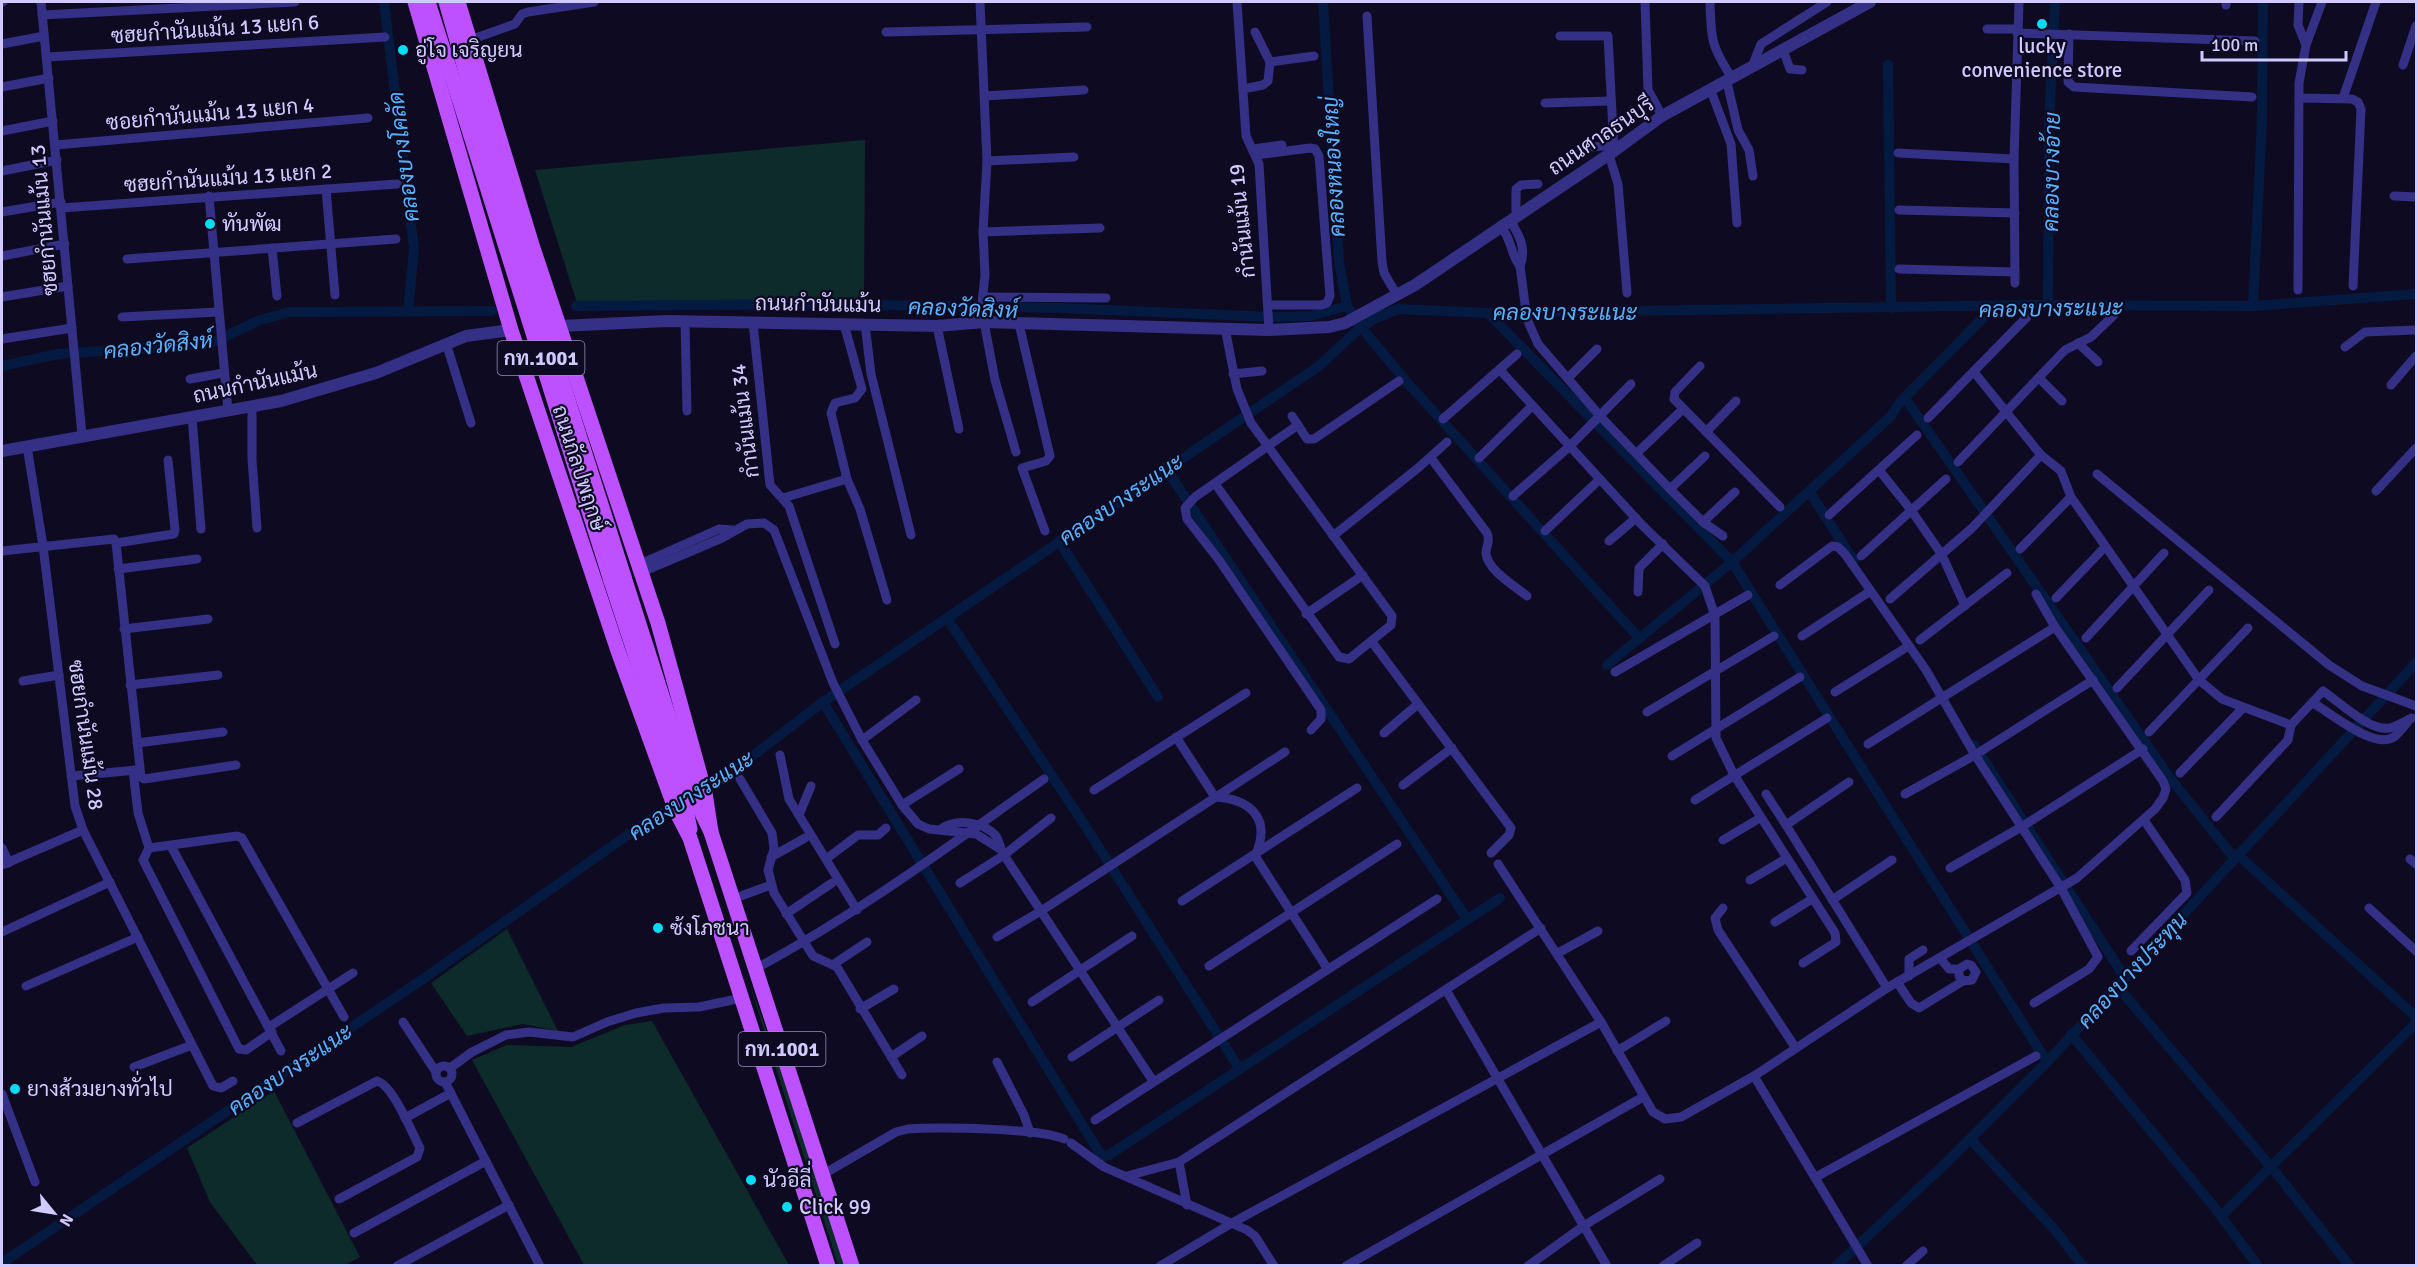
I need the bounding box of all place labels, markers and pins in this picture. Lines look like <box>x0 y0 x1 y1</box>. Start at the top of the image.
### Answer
marker: lucky convenience store <box>2035 17 2049 31</box>
place label: lucky convenience store <box>1962 33 2122 83</box>
place label: อู่โจ เจริญยน <box>415 37 523 65</box>
marker: อู่โจ เจริญยน <box>396 43 410 57</box>
place label: ทันพัฒ <box>222 211 282 237</box>
marker: ทันพัฒ <box>203 217 217 231</box>
place label: ซ้งโภชนา <box>670 915 750 941</box>
marker: ซ้งโภชนา <box>651 921 665 935</box>
place label: ยางส้วมยางทั่วไป <box>27 1070 173 1102</box>
marker: ยางส้วมยางทั่วไป <box>8 1082 22 1096</box>
place label: นัวอีลี่ <box>763 1160 812 1193</box>
marker: นัวอีลี่ <box>744 1173 758 1187</box>
place label: Click 99 <box>799 1194 871 1220</box>
marker: Click 99 <box>780 1200 794 1214</box>

